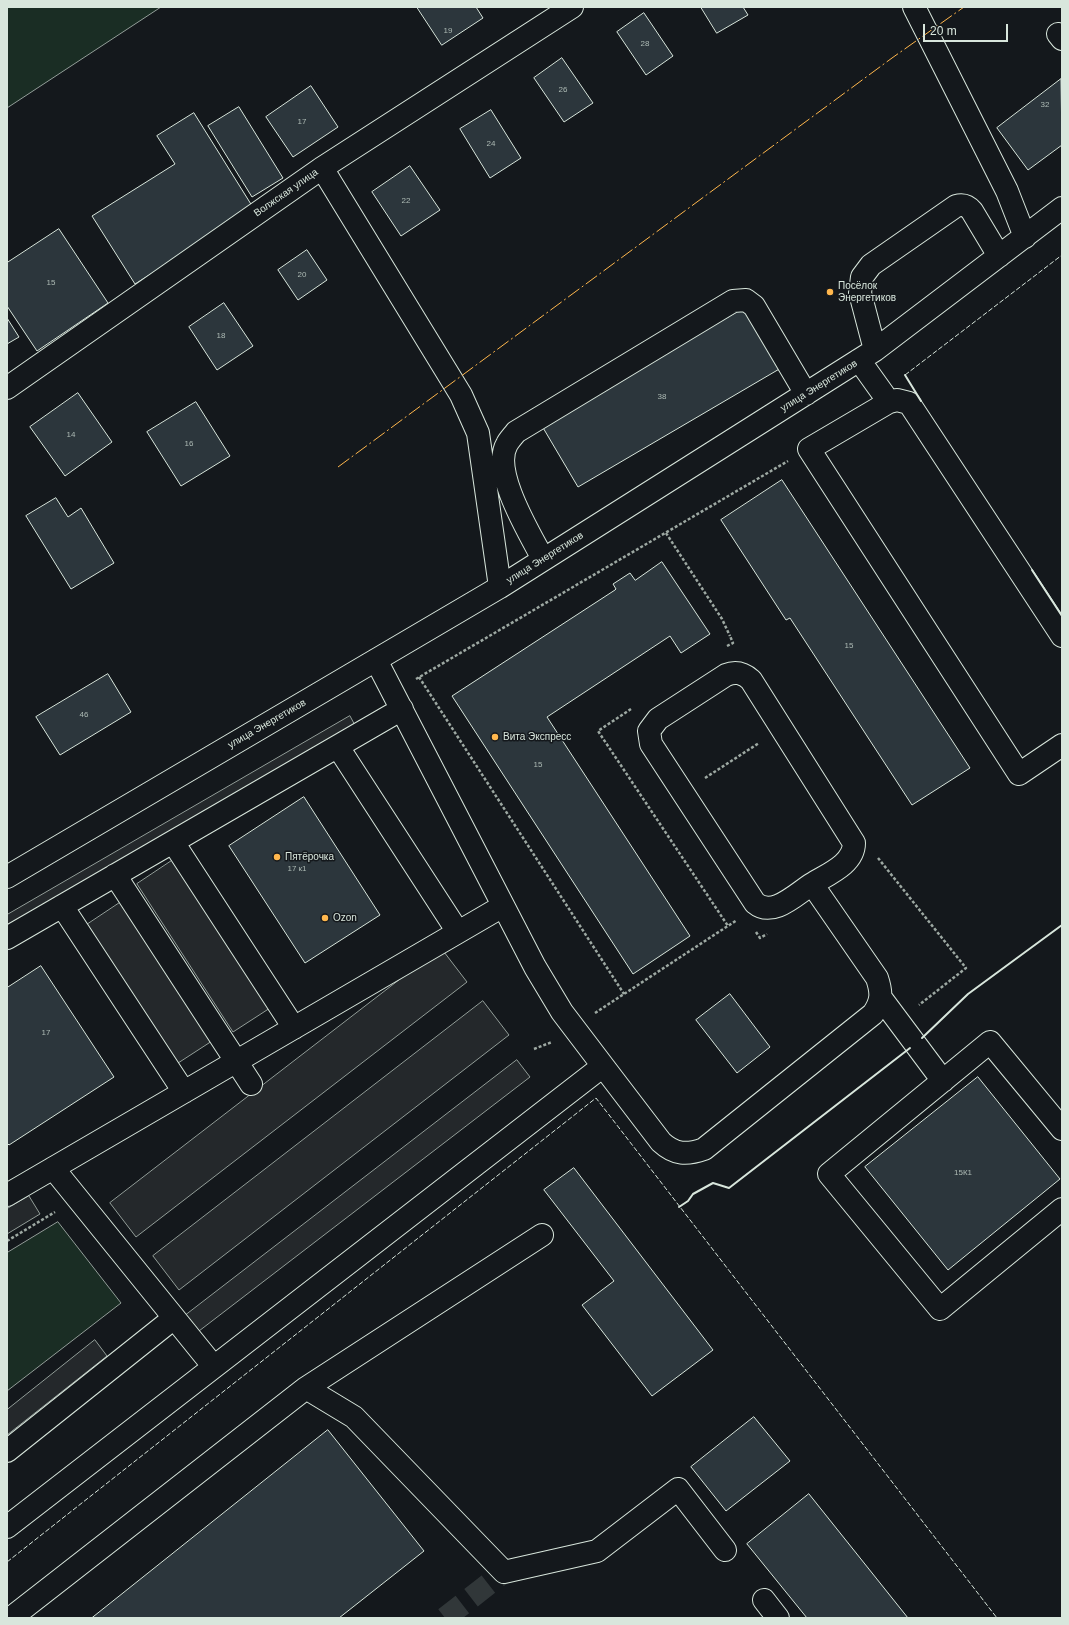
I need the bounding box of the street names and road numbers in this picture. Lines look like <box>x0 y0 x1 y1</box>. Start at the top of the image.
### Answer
street label: Волжская улица <box>252 166 320 220</box>
street label: улица Энергетиков <box>778 358 860 414</box>
street label: улица Энергетиков <box>504 530 586 586</box>
street label: улица Энергетиков <box>226 697 308 751</box>

